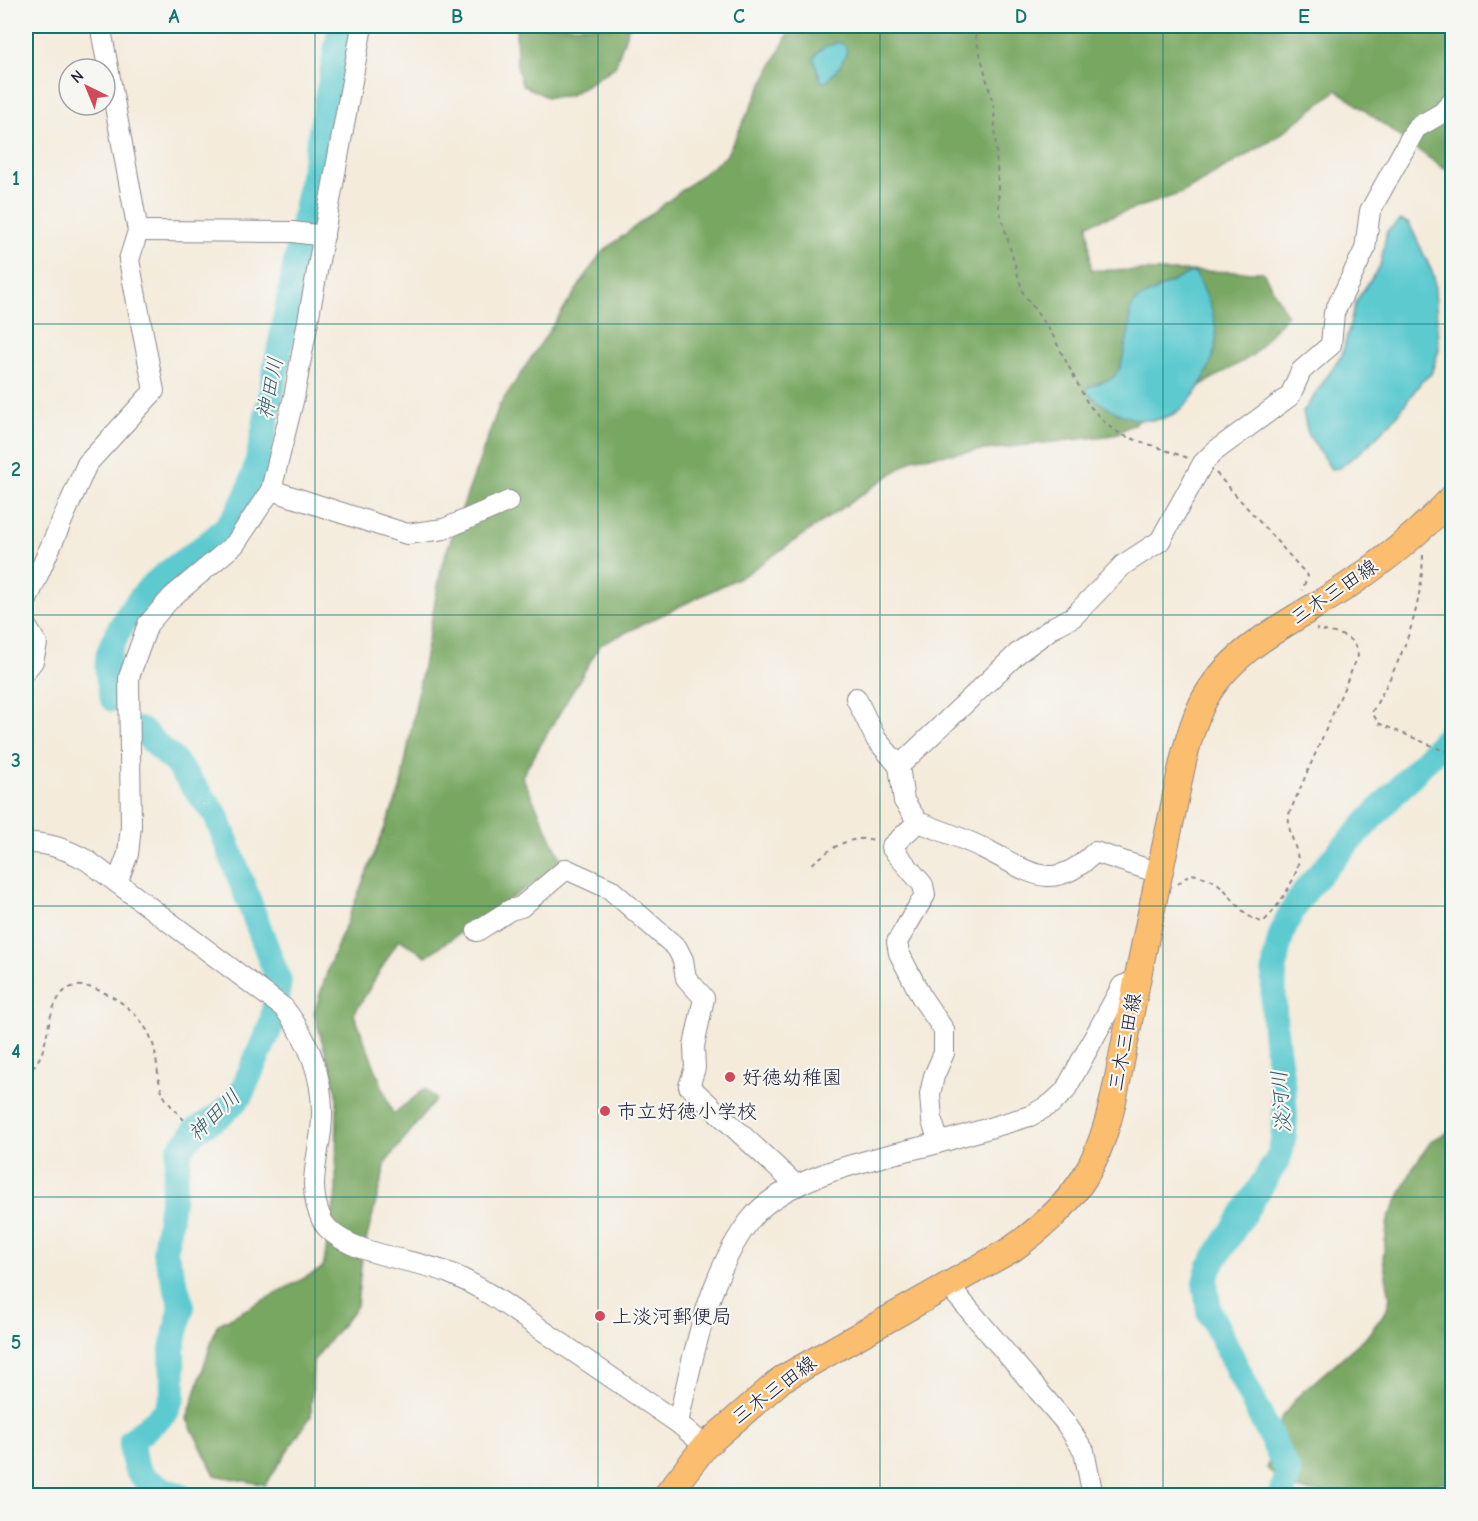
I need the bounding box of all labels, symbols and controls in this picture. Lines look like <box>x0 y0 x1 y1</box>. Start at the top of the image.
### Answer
text: A <box>168 5 180 28</box>
text: B <box>451 5 463 28</box>
text: C <box>733 5 745 28</box>
text: D <box>1015 5 1027 28</box>
text: E <box>1298 5 1310 28</box>
north arrow <box>57 57 117 117</box>
text: N <box>67 67 87 87</box>
text: 1 <box>12 167 20 190</box>
water label: 神田川 <box>252 355 288 421</box>
text: 2 <box>11 458 21 481</box>
street label: 三木三田線 <box>1286 555 1382 629</box>
text: 3 <box>11 749 21 772</box>
street label: 三木三田線 <box>1104 991 1146 1093</box>
text: 4 <box>11 1040 21 1063</box>
place label: 好徳幼稚園 <box>742 1066 842 1089</box>
marker: 好徳幼稚園 <box>723 1070 737 1084</box>
water label: 淡河川 <box>1267 1070 1295 1134</box>
water label: 神田川 <box>183 1084 245 1146</box>
place label: 市立好徳小学校 <box>617 1100 757 1123</box>
marker: 市立好徳小学校 <box>598 1104 612 1118</box>
place label: 上淡河郵便局 <box>612 1305 732 1328</box>
marker: 上淡河郵便局 <box>593 1309 607 1323</box>
text: 5 <box>11 1331 21 1354</box>
street label: 三木三田線 <box>727 1351 821 1429</box>

